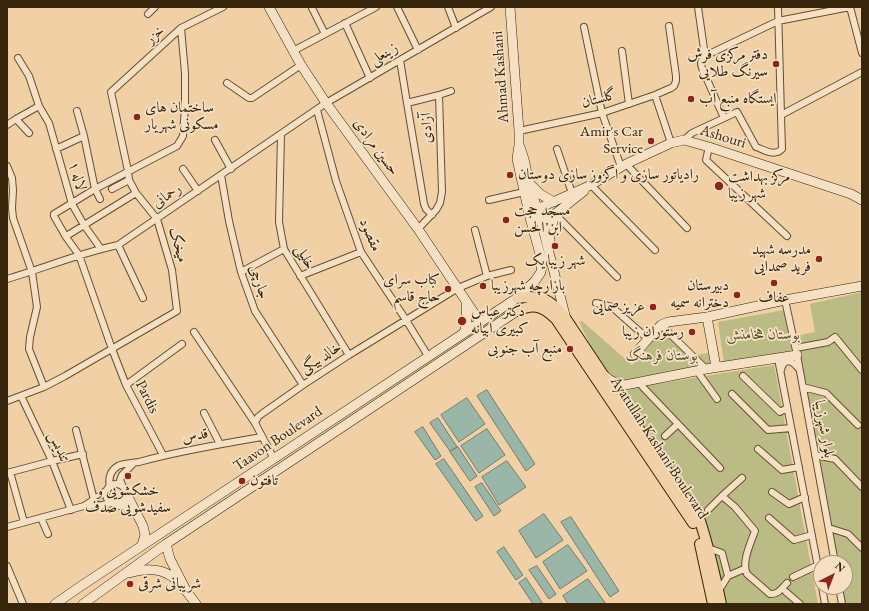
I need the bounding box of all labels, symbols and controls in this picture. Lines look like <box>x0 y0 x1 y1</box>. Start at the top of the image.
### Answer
street label: خزر <box>142 22 168 48</box>
street label: Ahmad Kashani <box>489 30 513 124</box>
street label: زینعلی <box>367 39 401 69</box>
place label: دفتر مرکزی فرش سیرنگ طلایی <box>688 46 768 81</box>
marker: دفتر مرکزی فرش سیرنگ طلایی <box>771 59 781 69</box>
street label: گلستان <box>579 86 619 112</box>
place label: ایستگاه منبع آب <box>699 90 777 108</box>
marker: ایستگاه منبع آب <box>686 94 696 104</box>
place label: ساختمان های مسکونی شهریار <box>145 99 219 134</box>
marker: ساختمان های مسکونی شهریار <box>132 112 142 122</box>
street label: آزادی <box>417 112 437 144</box>
street label: حسین مرادی <box>349 115 403 179</box>
street label: Ashouri <box>698 122 748 152</box>
place label: Amir's Car Service <box>580 123 643 158</box>
marker: Amir's Car Service <box>646 136 656 146</box>
street label: لاله ۱ <box>64 159 90 193</box>
place label: رادیاتور سازی و اگزوز سازی دوستان <box>518 166 699 184</box>
place label: مرکز بهداشت شهر زیبا <box>728 168 790 203</box>
marker: رادیاتور سازی و اگزوز سازی دوستان <box>505 170 515 180</box>
street label: رحمانی <box>149 180 185 212</box>
marker: مرکز بهداشت شهر زیبا <box>713 180 725 192</box>
place label: مسجد حجت ابن الحسن <box>514 202 570 237</box>
marker: مسجد حجت ابن الحسن <box>501 215 511 225</box>
street label: مقصود <box>355 216 385 254</box>
street label: میخک <box>165 225 191 265</box>
street label: خلیلی <box>291 241 319 273</box>
marker: شهر زیبا یک <box>550 241 560 251</box>
place label: مدرسه شهید فرید صمدایی <box>752 241 811 276</box>
place label: شهر زیبا یک <box>525 252 585 270</box>
marker: مدرسه شهید فرید صمدایی <box>814 254 824 264</box>
street label: جارچی <box>245 263 273 301</box>
place label: کباب سرای حاج قاسم <box>383 271 440 306</box>
place label: بازارچه شهرزیبا <box>491 277 565 295</box>
place label: دبیرستان دخترانه سمیه <box>670 277 729 312</box>
marker: عفاف <box>769 278 779 288</box>
marker: بازارچه شهرزیبا <box>478 281 488 291</box>
marker: کباب سرای حاج قاسم <box>443 284 453 294</box>
place label: عفاف <box>758 289 790 307</box>
marker: دبیرستان دخترانه سمیه <box>732 290 742 300</box>
place label: عزیز صمایی <box>593 298 645 316</box>
marker: عزیز صمایی <box>648 302 658 312</box>
place label: دکتر عباس کبیری ابیانه <box>471 303 529 338</box>
marker: دکتر عباس کبیری ابیانه <box>456 315 468 327</box>
place label: رستوران زیبا <box>622 323 684 341</box>
park label: بوستان هخامنش <box>726 326 800 344</box>
marker: رستوران زیبا <box>687 327 697 337</box>
street label: خالد بیگی <box>297 338 345 378</box>
place label: منبع آب جنوبی <box>487 340 562 358</box>
marker: منبع آب جنوبی <box>565 344 575 354</box>
park label: بوستان فرهنگ <box>626 347 698 365</box>
street label: Ayatullah Kashani Boulevard <box>606 373 712 523</box>
street label: Pardis <box>131 377 163 417</box>
street label: بلوار شهرزیبا <box>810 399 838 459</box>
street label: Taavon Boulevard <box>230 403 326 475</box>
street label: قدس <box>180 425 210 447</box>
street label: تندیس <box>44 429 74 465</box>
marker: خشکشویی و سفیدشویی صدف <box>123 471 133 481</box>
place label: تافتون <box>250 472 278 490</box>
marker: تافتون <box>237 476 247 486</box>
place label: خشکشویی و سفیدشویی صدف <box>85 482 171 517</box>
north arrow <box>813 555 853 595</box>
text: N <box>832 559 848 575</box>
place label: شریبانی شرقی <box>138 575 201 593</box>
marker: شریبانی شرقی <box>125 579 135 589</box>

